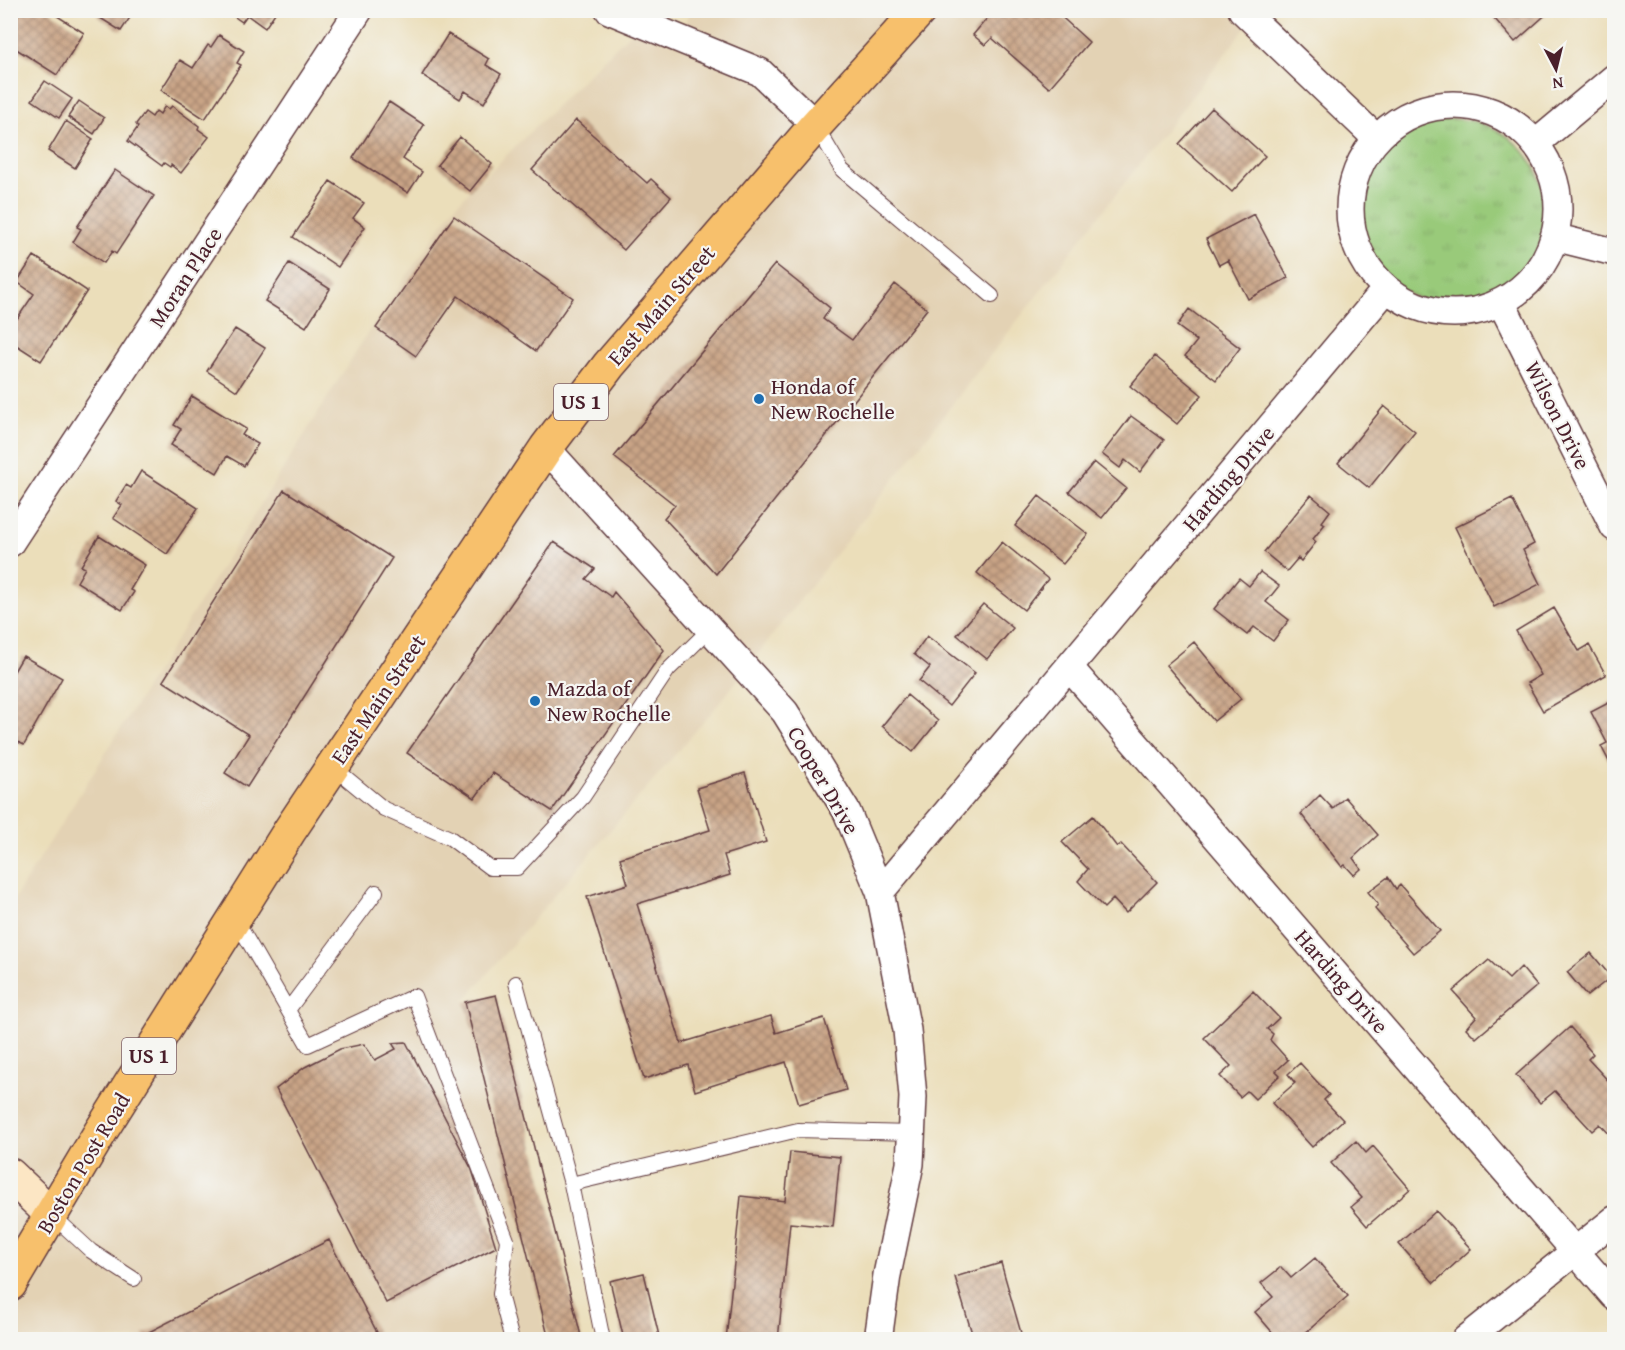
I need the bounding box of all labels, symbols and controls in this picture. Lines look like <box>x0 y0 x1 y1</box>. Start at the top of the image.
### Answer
north arrow <box>1526 39 1586 99</box>
text: N <box>1551 71 1565 96</box>
street label: Moran Place <box>140 220 230 334</box>
street label: East Main Street <box>600 238 723 372</box>
street label: Wilson Drive <box>1517 355 1599 475</box>
place label: Honda of New Rochelle <box>771 370 895 427</box>
road number: US 1 <box>554 384 608 420</box>
marker: Honda of New Rochelle <box>752 392 766 406</box>
street label: Harding Drive <box>1174 418 1282 538</box>
street label: East Main Street <box>323 628 433 770</box>
place label: Mazda of New Rochelle <box>547 672 671 729</box>
marker: Mazda of New Rochelle <box>528 694 542 708</box>
street label: Cooper Drive <box>780 720 868 840</box>
street label: Harding Drive <box>1288 922 1396 1040</box>
road number: US 1 <box>122 1038 176 1074</box>
street label: Boston Post Road <box>28 1086 138 1239</box>

